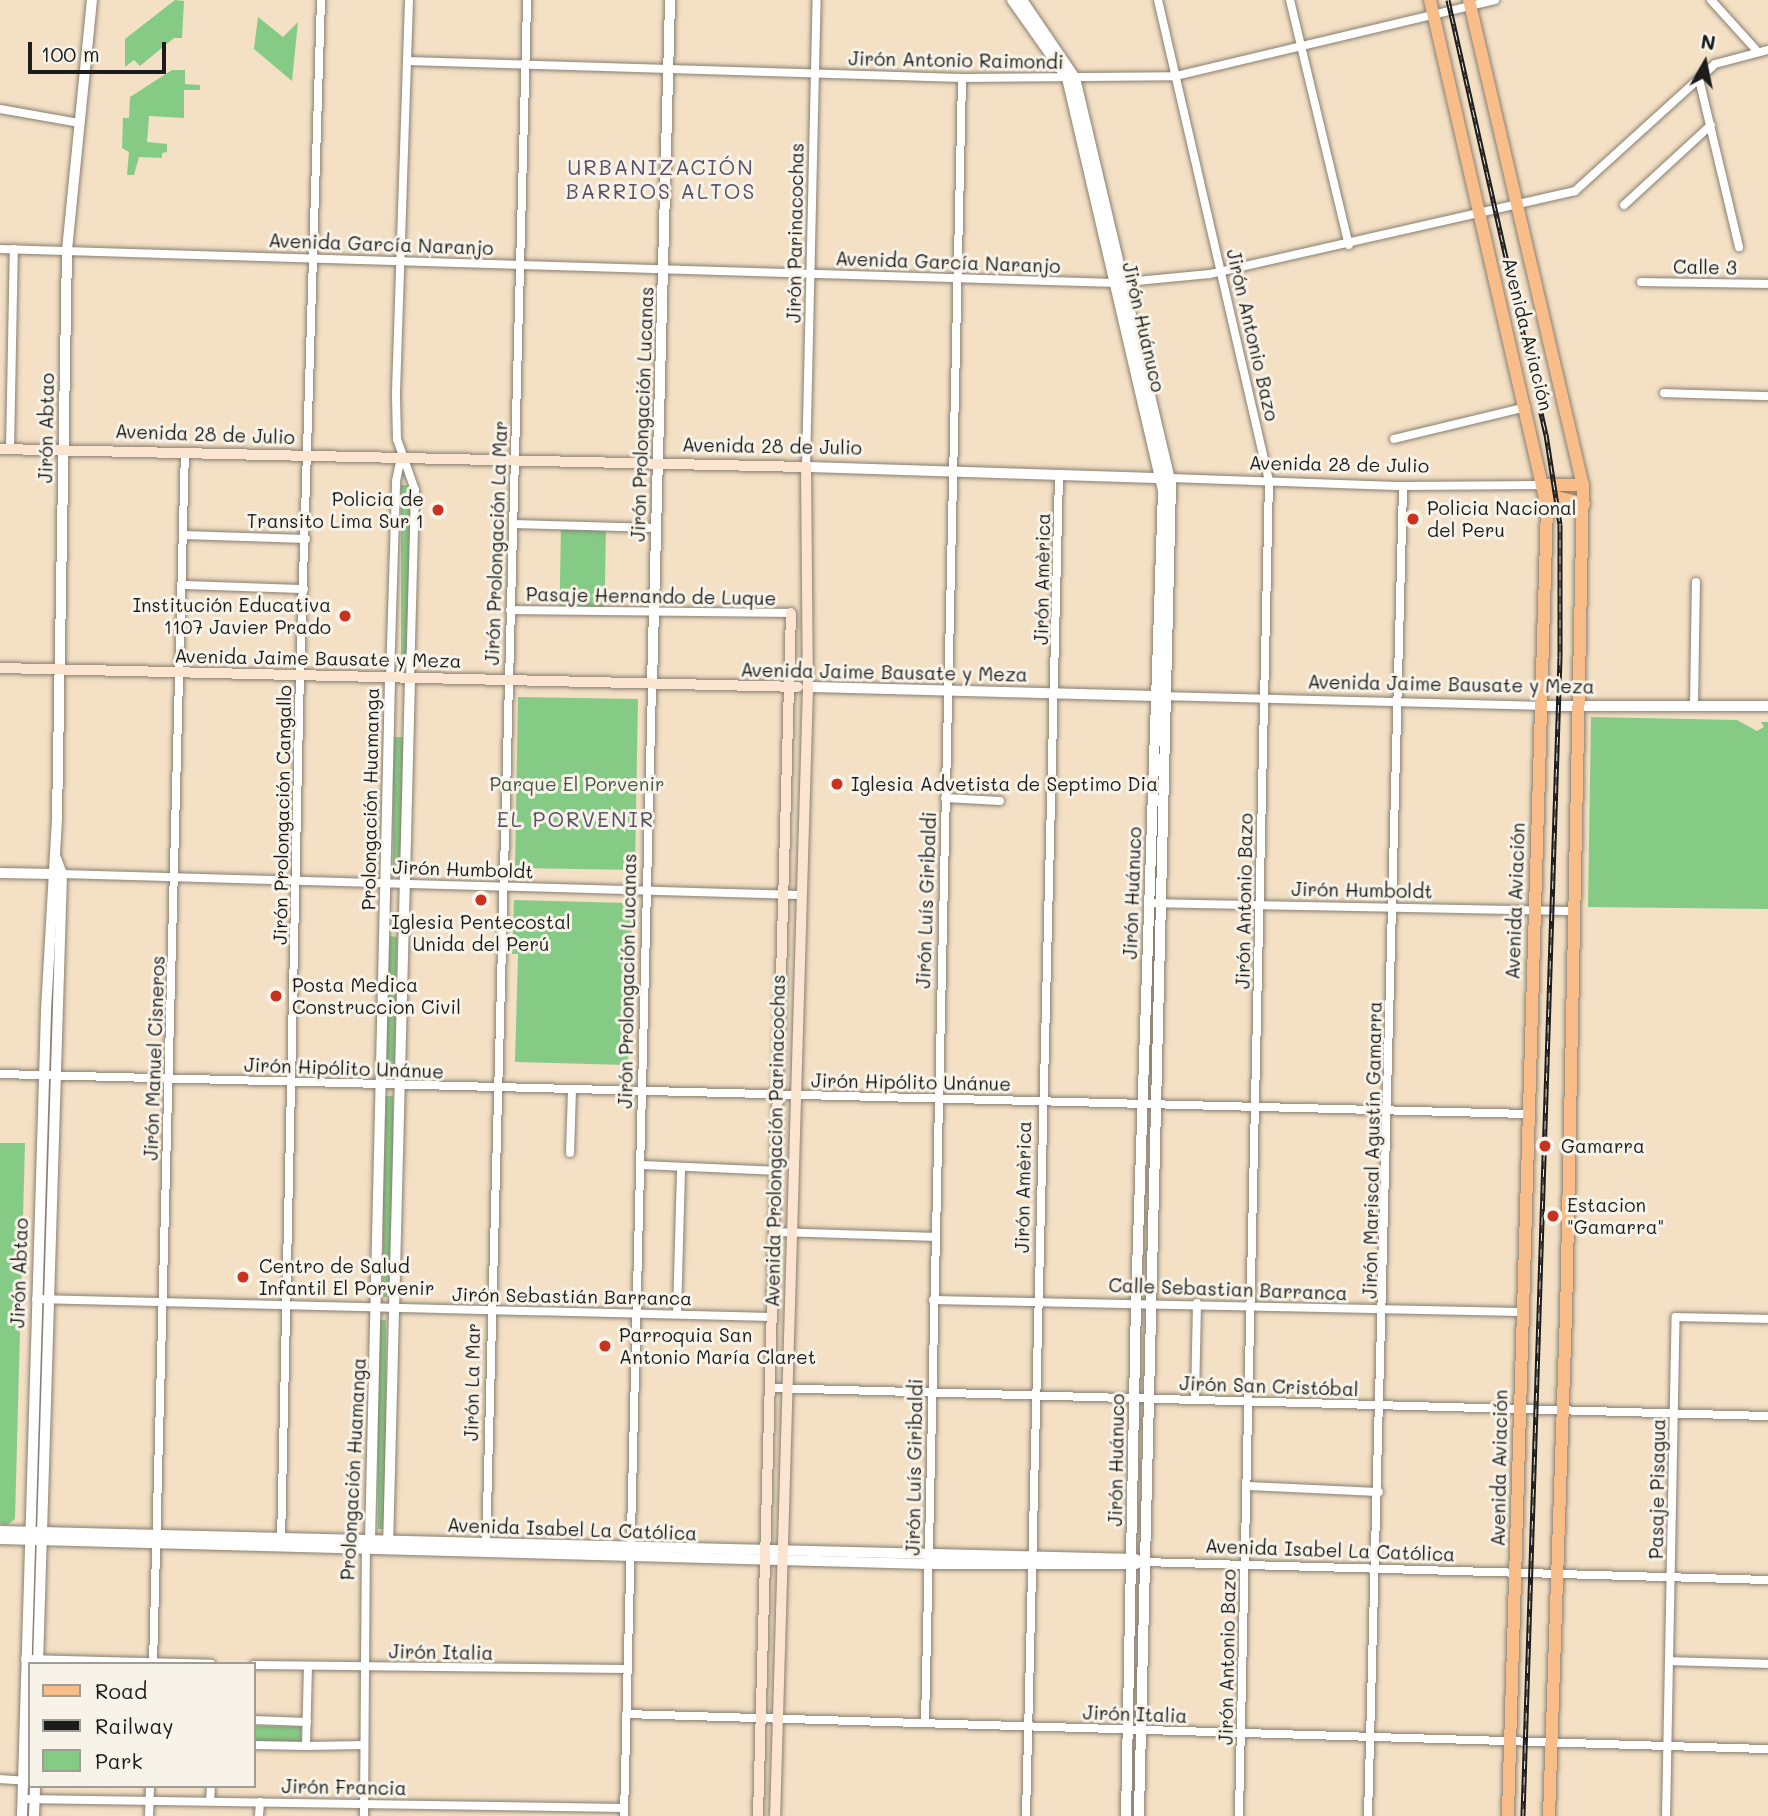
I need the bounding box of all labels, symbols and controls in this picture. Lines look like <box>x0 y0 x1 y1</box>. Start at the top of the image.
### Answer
scale bar <box>32 28 170 72</box>
north arrow <box>1670 28 1740 98</box>
text: N <box>1699 28 1717 55</box>
text: 100 m <box>41 40 100 67</box>
street label: Jirón Antonio Raimondi <box>848 47 1064 73</box>
street label: Jirón Parinacochas <box>782 143 808 323</box>
district label: URBANIZACIÓN BARRIOS ALTOS <box>567 154 755 204</box>
street label: Avenida García Naranjo <box>268 229 494 259</box>
street label: Avenida García Naranjo <box>835 247 1061 277</box>
street label: Jirón Antonio Bazo <box>1222 247 1284 423</box>
street label: Avenida Aviación <box>1498 255 1558 413</box>
street label: Calle 3 <box>1673 255 1737 279</box>
street label: Jirón Huánuco <box>1118 260 1170 394</box>
street label: Jirón Prolongación Lucanas <box>626 286 658 542</box>
street label: Jirón Abtao <box>34 373 58 483</box>
street label: Avenida 28 de Julio <box>115 419 295 449</box>
street label: Jirón Prolongación La Mar <box>480 420 512 666</box>
street label: Avenida 28 de Julio <box>682 433 862 459</box>
street label: Avenida 28 de Julio <box>1249 451 1429 477</box>
place label: Policia de Transito Lima Sur 1 <box>247 488 424 532</box>
place label: Policia Nacional del Peru <box>1427 497 1577 541</box>
marker: Policia de Transito Lima Sur 1 <box>430 502 446 518</box>
marker: Policia Nacional del Peru <box>1405 511 1421 527</box>
street label: Jirón Amèrica <box>1029 513 1055 645</box>
street label: Pasaje Hernando de Luque <box>526 582 776 610</box>
place label: Institución Educativa 1107 Javier Prado <box>133 594 331 638</box>
marker: Institución Educativa 1107 Javier Prado <box>337 608 353 624</box>
street label: Avenida Jaime Bausate y Meza <box>174 644 462 672</box>
street label: Avenida Jaime Bausate y Meza <box>740 658 1028 686</box>
street label: Avenida Jaime Bausate y Meza <box>1307 670 1595 698</box>
street label: Jirón Prolongación Cangallo <box>268 685 296 945</box>
street label: Prolongación Huamanga <box>357 687 383 911</box>
park label: Parque El Porvenir <box>489 773 665 795</box>
place label: Iglesia Advetista de Septimo Dia <box>851 773 1158 795</box>
marker: Iglesia Advetista de Septimo Dia <box>829 776 845 792</box>
district label: EL PORVENIR <box>498 806 654 832</box>
street label: Jirón Luís Giribaldi <box>912 811 940 989</box>
street label: Jirón Antonio Bazo <box>1231 813 1257 989</box>
street label: Avenida Aviación <box>1501 822 1529 980</box>
street label: Jirón Huánuco <box>1118 826 1146 960</box>
street label: Jirón Prolongación Lucanas <box>613 853 641 1109</box>
street label: Jirón Humboldt <box>392 855 534 883</box>
street label: Jirón Humboldt <box>1291 877 1433 903</box>
marker: Iglesia Pentecostal Unida del Perú <box>473 892 489 908</box>
place label: Iglesia Pentecostal Unida del Perú <box>391 911 571 955</box>
street label: Jirón Manuel Cisneros <box>139 955 169 1161</box>
place label: Posta Medica Construccion Civil <box>292 974 461 1018</box>
street label: Avenida Prolongación Parinacochas <box>761 975 789 1307</box>
marker: Posta Medica Construccion Civil <box>266 986 286 1006</box>
street label: Jirón Mariscal Agustín Gamarra <box>1358 1001 1386 1299</box>
street label: Jirón Hipólito Unánue <box>244 1053 444 1083</box>
street label: Jirón Hipólito Unánue <box>811 1069 1011 1095</box>
street label: Jirón Amèrica <box>1010 1121 1036 1253</box>
place label: Gamarra <box>1561 1135 1645 1157</box>
marker: Gamarra <box>1535 1136 1555 1156</box>
place label: Estacion "Gamarra" <box>1567 1194 1664 1238</box>
marker: Estacion "Gamarra" <box>1545 1208 1561 1224</box>
street label: Jirón Abtao <box>6 1217 32 1329</box>
place label: Centro de Salud Infantil El Porvenir <box>259 1255 434 1299</box>
marker: Centro de Salud Infantil El Porvenir <box>233 1267 253 1287</box>
street label: Calle Sebastian Barranca <box>1108 1273 1348 1305</box>
street label: Jirón Sebastián Barranca <box>452 1283 692 1309</box>
street label: Jirón La Mar <box>460 1323 484 1441</box>
place label: Parroquia San Antonio María Claret <box>619 1324 816 1368</box>
marker: Parroquia San Antonio María Claret <box>597 1338 613 1354</box>
street label: Prolongación Huamanga <box>336 1357 370 1581</box>
street label: Jirón San Cristóbal <box>1179 1371 1359 1401</box>
street label: Jirón Luís Giribaldi <box>901 1378 927 1556</box>
street label: Avenida Aviación <box>1486 1389 1512 1547</box>
street label: Jirón Huánuco <box>1103 1393 1129 1527</box>
street label: Pasaje Pisagua <box>1644 1419 1670 1559</box>
street label: Avenida Isabel La Católica <box>447 1513 697 1545</box>
street label: Avenida Isabel La Católica <box>1205 1534 1455 1566</box>
street label: Jirón Antonio Bazo <box>1214 1569 1240 1745</box>
street label: Jirón Italia <box>389 1640 493 1664</box>
legend <box>28 1662 256 1788</box>
text: Road <box>95 1677 147 1704</box>
street label: Jirón Italia <box>1082 1701 1188 1727</box>
text: Railway <box>95 1712 174 1739</box>
text: Park <box>95 1747 143 1774</box>
street label: Jirón Francia <box>281 1775 407 1799</box>

